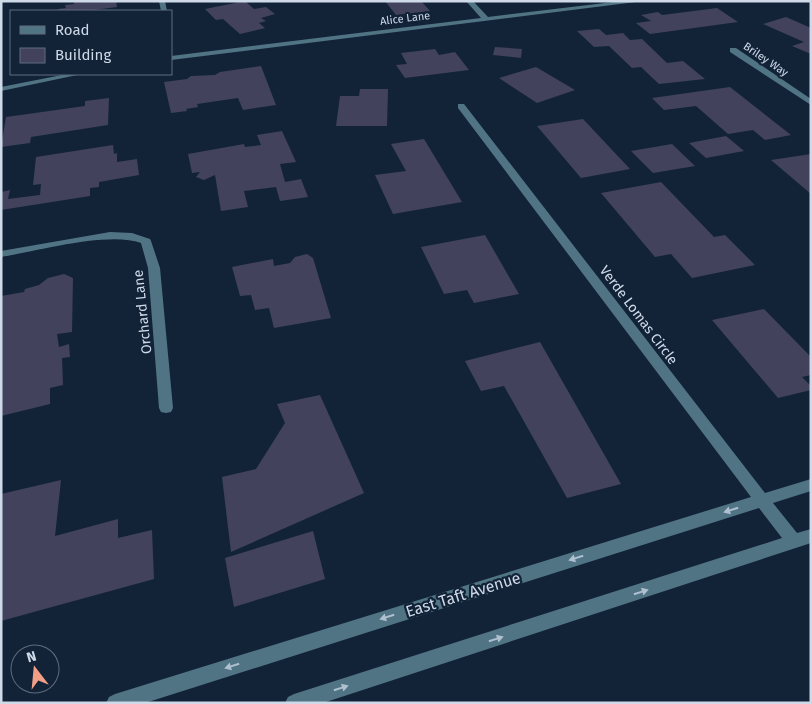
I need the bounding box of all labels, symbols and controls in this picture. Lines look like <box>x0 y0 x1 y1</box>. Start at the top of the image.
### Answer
street label: Alice Lane <box>379 9 431 28</box>
legend <box>10 10 172 75</box>
text: Road <box>55 21 90 39</box>
street label: Briley Way <box>741 40 791 80</box>
text: Building <box>55 46 111 64</box>
street label: Verde Lomas Circle <box>596 263 681 368</box>
street label: Orchard Lane <box>130 269 155 355</box>
one-way arrow <box>723 506 738 514</box>
one-way arrow <box>568 555 583 563</box>
street label: East Taft Avenue <box>403 568 523 621</box>
one-way arrow <box>634 587 649 595</box>
one-way arrow <box>380 614 395 622</box>
one-way arrow <box>488 634 503 642</box>
north arrow <box>10 644 60 694</box>
text: N <box>25 648 38 666</box>
one-way arrow <box>225 662 240 670</box>
one-way arrow <box>334 684 349 692</box>

